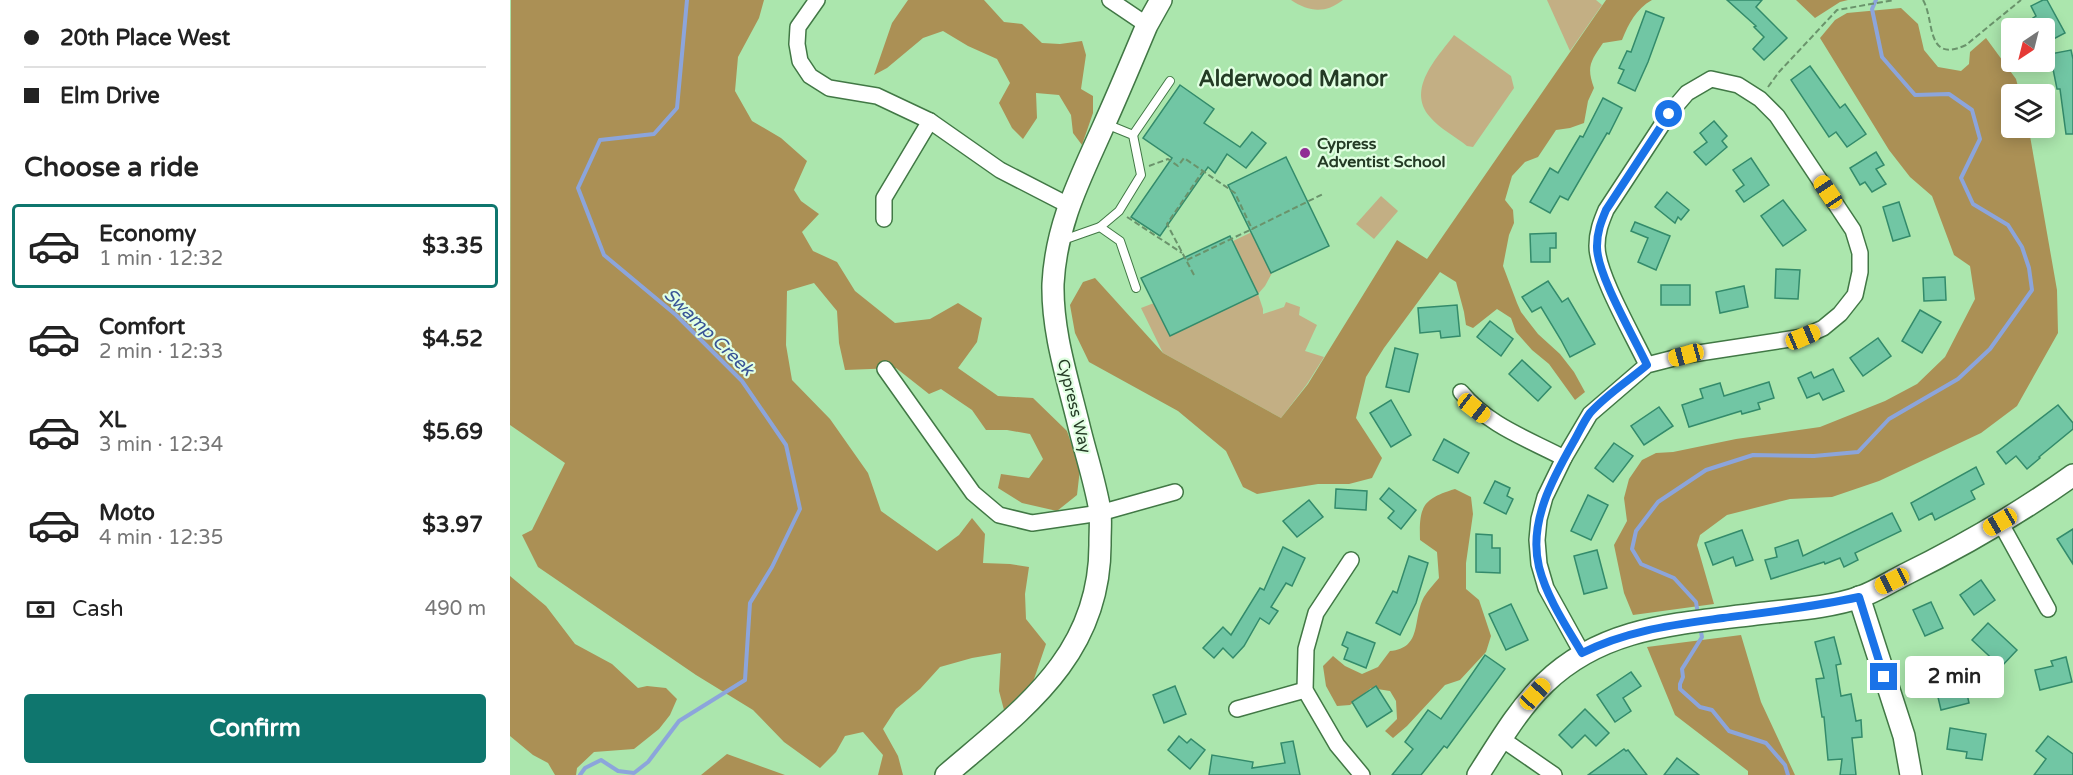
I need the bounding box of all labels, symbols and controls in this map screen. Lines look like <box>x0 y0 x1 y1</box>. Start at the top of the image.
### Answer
north arrow <box>2001 18 2055 72</box>
map controls <box>2001 18 2055 138</box>
text: 20th Place West <box>60 25 230 51</box>
district label: Alderwood Manor <box>1199 66 1388 92</box>
text: Elm Drive <box>60 83 160 109</box>
button: layers <box>2001 84 2055 138</box>
route start <box>1655 100 1682 127</box>
place label: Cypress Adventist School <box>1317 134 1445 172</box>
marker: Cypress Adventist School <box>1298 146 1312 160</box>
text: Choose a ride <box>24 151 199 184</box>
car <box>1810 172 1846 212</box>
icon: car <box>27 219 81 273</box>
text: Economy <box>99 221 196 247</box>
text: $3.35 <box>422 233 483 259</box>
text: 1 min · 12:32 <box>99 247 223 271</box>
water label: Swamp Creek <box>659 284 759 381</box>
icon: car <box>27 312 81 366</box>
text: Comfort <box>99 314 185 340</box>
car <box>1783 322 1823 352</box>
text: $4.52 <box>422 326 483 352</box>
text: 2 min · 12:33 <box>99 340 223 364</box>
car <box>1666 342 1706 368</box>
street label: Cypress Way <box>1053 357 1095 456</box>
car <box>1454 390 1494 426</box>
icon: car <box>27 405 81 459</box>
text: XL <box>99 407 126 433</box>
text: $5.69 <box>422 419 483 445</box>
text: 3 min · 12:34 <box>99 433 223 457</box>
icon: car <box>27 498 81 552</box>
text: Moto <box>99 500 155 526</box>
car <box>1980 505 2020 539</box>
text: $3.97 <box>422 512 483 538</box>
text: 4 min · 12:35 <box>99 526 223 550</box>
car <box>1872 565 1912 597</box>
icon: cash <box>24 593 57 626</box>
text: Cash <box>72 596 124 622</box>
text: 490 m <box>425 597 486 621</box>
callout: 2 min <box>1905 656 2004 698</box>
route end <box>1870 663 1897 690</box>
text: 2 min <box>1928 665 1981 689</box>
car <box>1516 675 1554 713</box>
button: Confirm <box>24 694 486 763</box>

